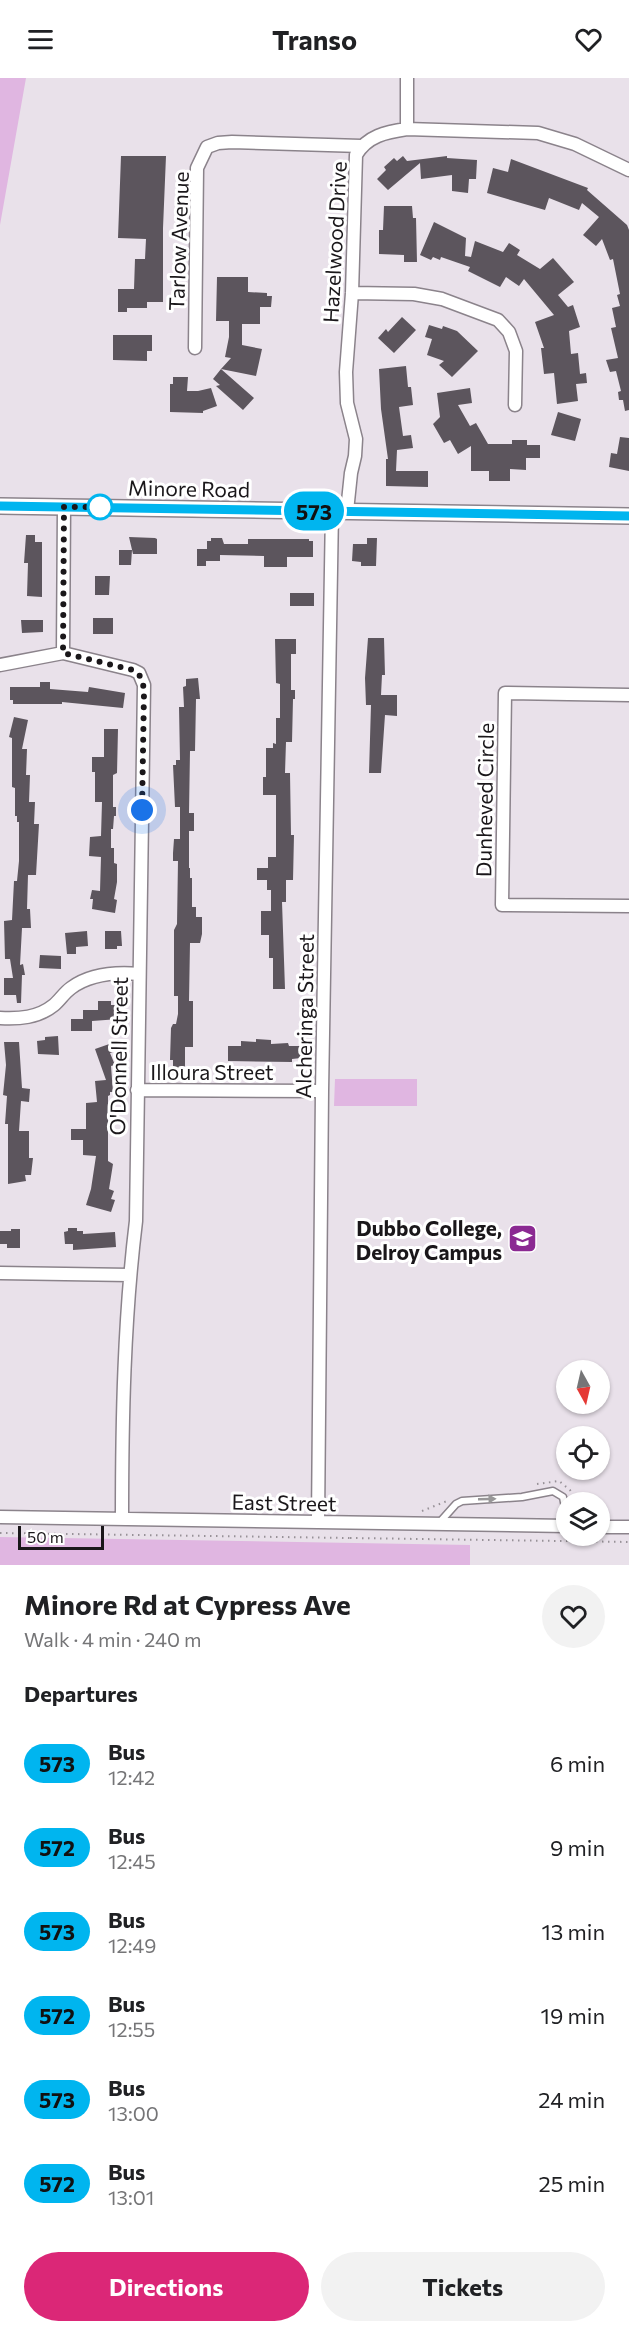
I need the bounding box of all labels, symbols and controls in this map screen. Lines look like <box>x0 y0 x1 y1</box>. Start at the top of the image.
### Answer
icon: menu <box>24 23 57 56</box>
text: Transo <box>272 23 357 56</box>
icon: heart <box>572 23 605 56</box>
street label: Hazelwood Drive <box>317 160 351 324</box>
street label: Tarlow Avenue <box>163 171 193 311</box>
street label: Minore Road <box>128 474 250 502</box>
line badge: 573 <box>280 492 348 530</box>
unlabelled marker <box>87 494 113 520</box>
text: 573 <box>296 499 332 524</box>
street label: Dunheved Circle <box>470 723 498 877</box>
your location <box>127 795 157 825</box>
street label: Alcheringa Street <box>290 933 318 1099</box>
street label: O'Donnell Street <box>104 976 132 1136</box>
street label: Illoura Street <box>150 1059 274 1084</box>
place label: Dubbo College, Delroy Campus <box>356 1215 502 1264</box>
school or university icon: Dubbo College, Delroy Campus <box>507 1223 539 1255</box>
north arrow <box>556 1360 610 1414</box>
map controls <box>556 1360 610 1546</box>
button: locate <box>556 1426 610 1480</box>
street label: East Street <box>231 1489 337 1515</box>
button: layers <box>556 1492 610 1546</box>
one-way arrow <box>478 1494 497 1504</box>
scale bar <box>18 1523 104 1550</box>
text: 50 m <box>27 1527 64 1546</box>
button: heart <box>542 1585 605 1648</box>
text: Minore Rd at Cypress Ave <box>24 1587 351 1621</box>
text: Walk · 4 min · 240 m <box>24 1627 201 1651</box>
text: Departures <box>24 1680 138 1707</box>
text: Bus <box>108 1738 145 1765</box>
text: 6 min <box>550 1750 605 1777</box>
text: 573 <box>39 1751 75 1776</box>
text: 12:42 <box>108 1765 155 1789</box>
text: Bus <box>108 1822 145 1849</box>
text: 9 min <box>550 1834 605 1861</box>
text: 572 <box>39 1835 75 1860</box>
text: 12:45 <box>108 1849 156 1873</box>
text: Bus <box>108 1906 145 1933</box>
text: 13 min <box>541 1918 605 1945</box>
text: 573 <box>39 1919 75 1944</box>
text: 12:49 <box>108 1933 157 1957</box>
text: Bus <box>108 1990 145 2017</box>
text: 19 min <box>541 2002 605 2029</box>
text: 572 <box>39 2003 75 2028</box>
text: 12:55 <box>108 2017 155 2041</box>
text: Bus <box>108 2074 145 2101</box>
text: 24 min <box>538 2086 605 2113</box>
text: 573 <box>39 2087 75 2112</box>
text: 13:00 <box>108 2101 159 2125</box>
text: Bus <box>108 2158 145 2185</box>
text: 25 min <box>538 2170 605 2197</box>
text: 572 <box>39 2171 75 2196</box>
text: 13:01 <box>108 2185 154 2209</box>
button: Directions <box>24 2252 309 2321</box>
button: Tickets <box>321 2252 605 2321</box>

